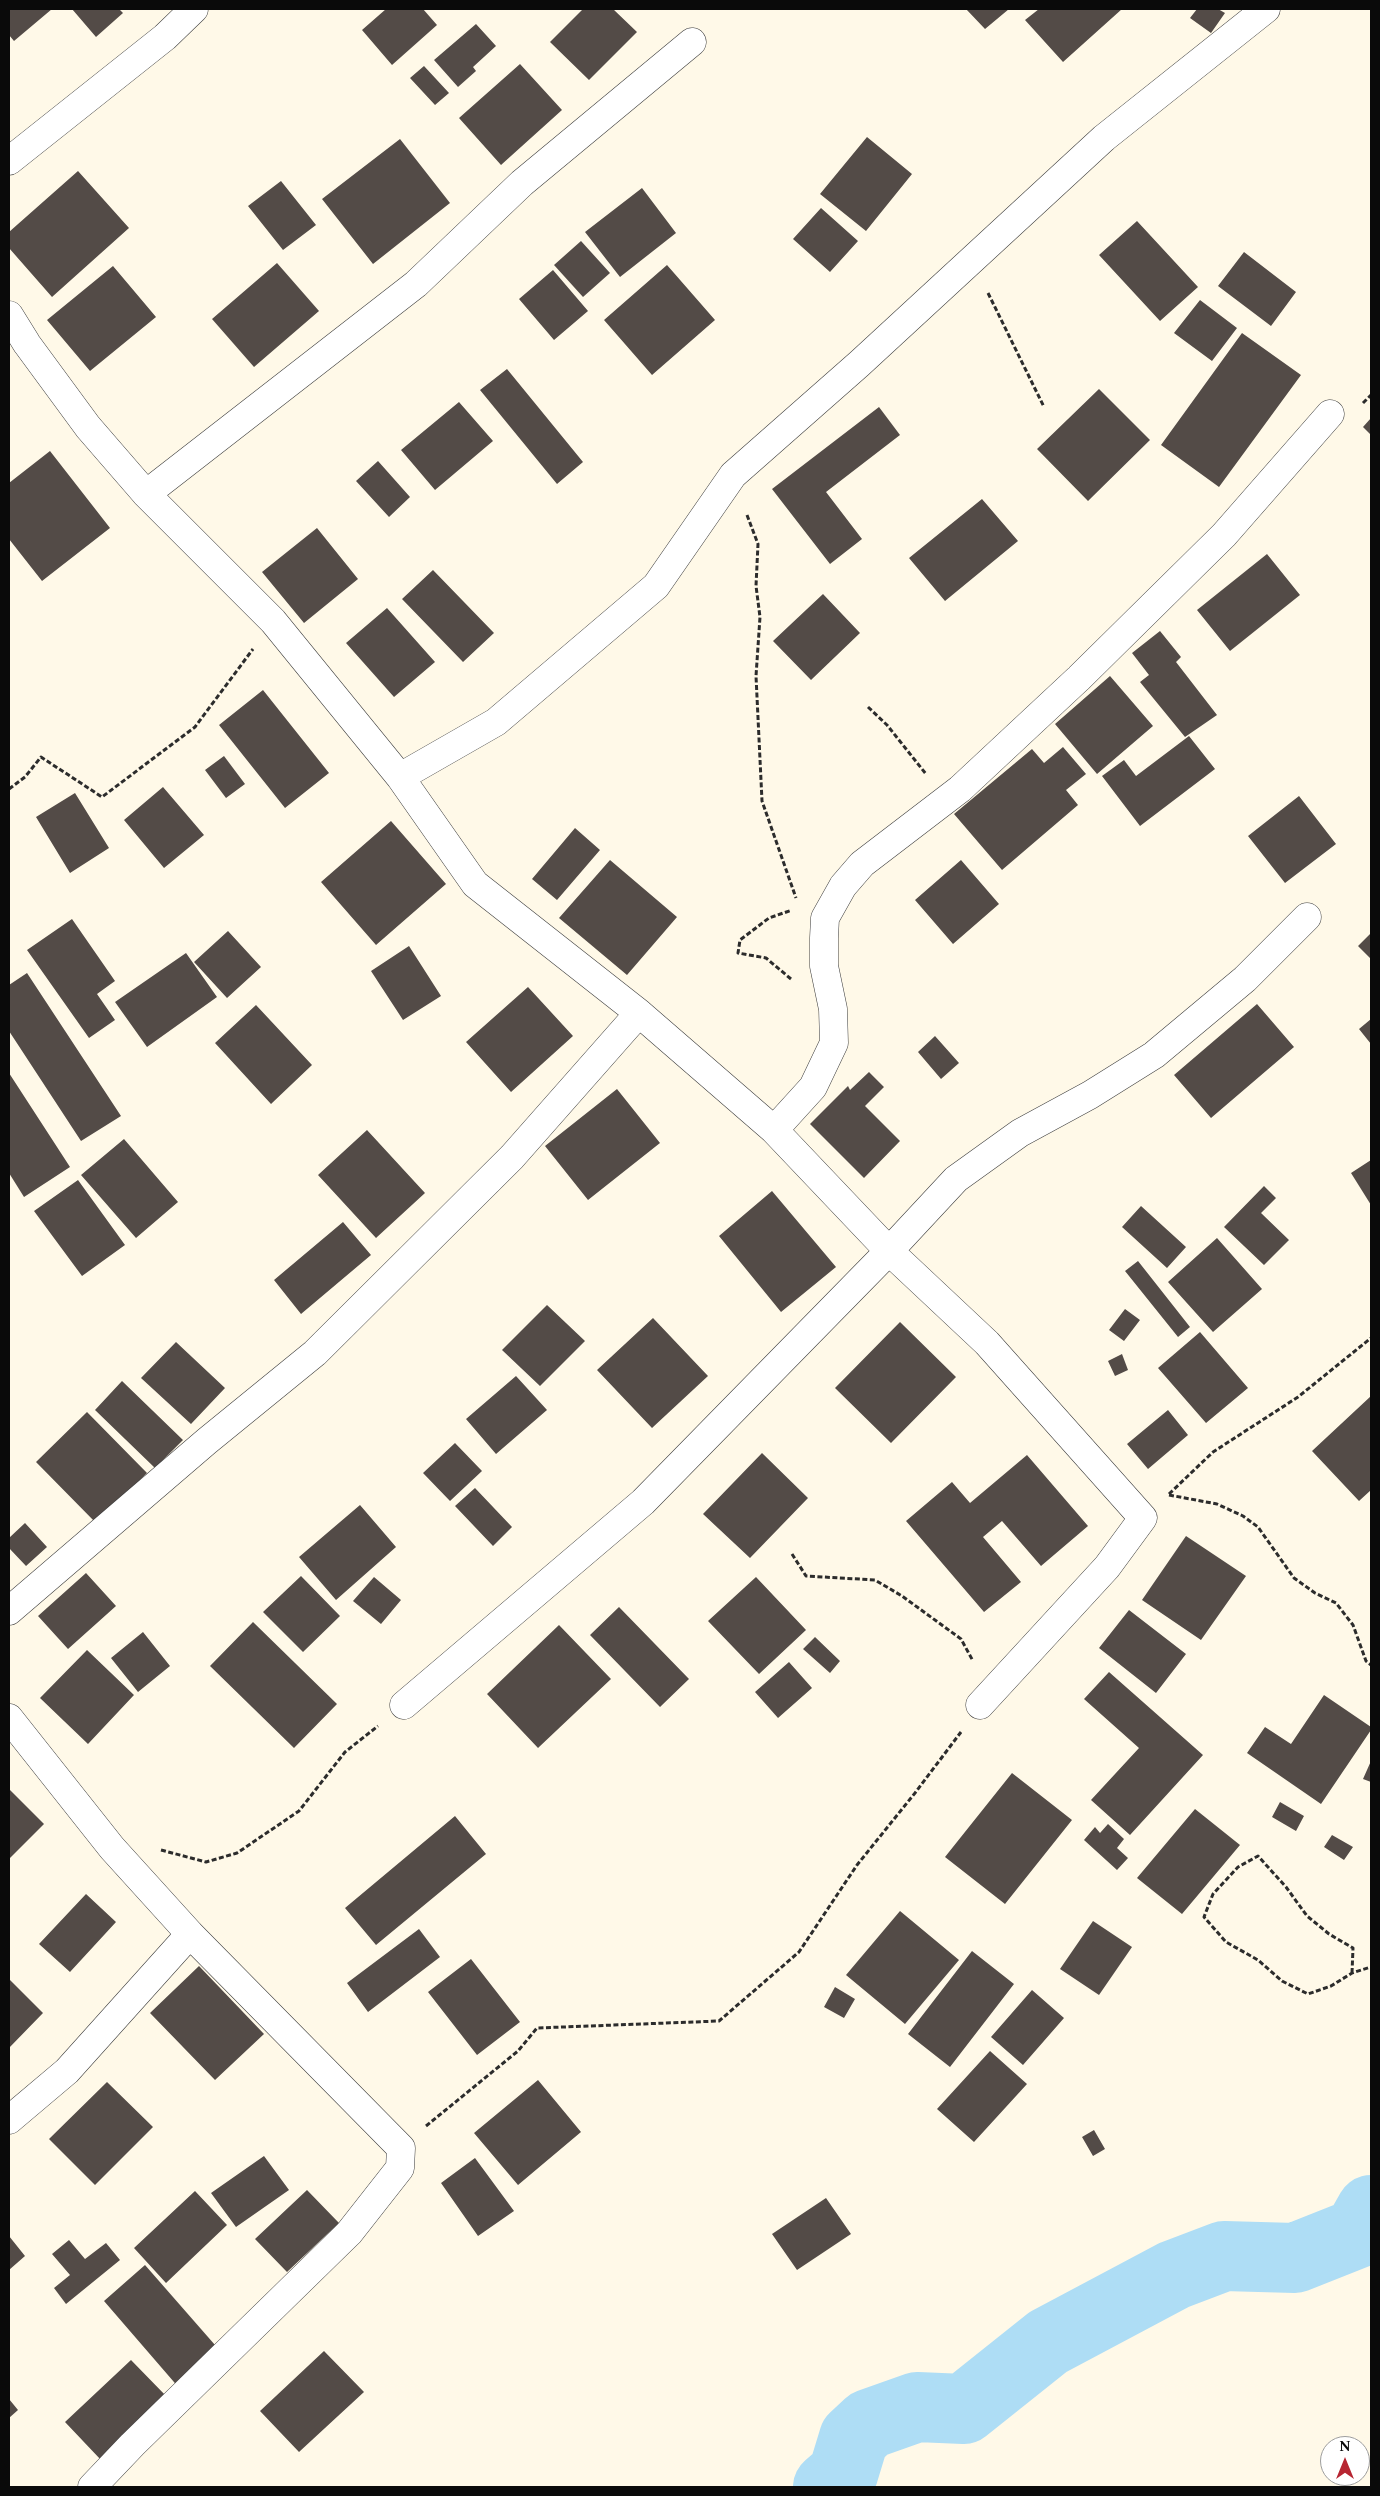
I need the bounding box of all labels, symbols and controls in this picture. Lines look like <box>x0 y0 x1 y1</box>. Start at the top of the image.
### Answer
north arrow <box>1320 2436 1370 2486</box>
text: N <box>1339 2436 1351 2457</box>

